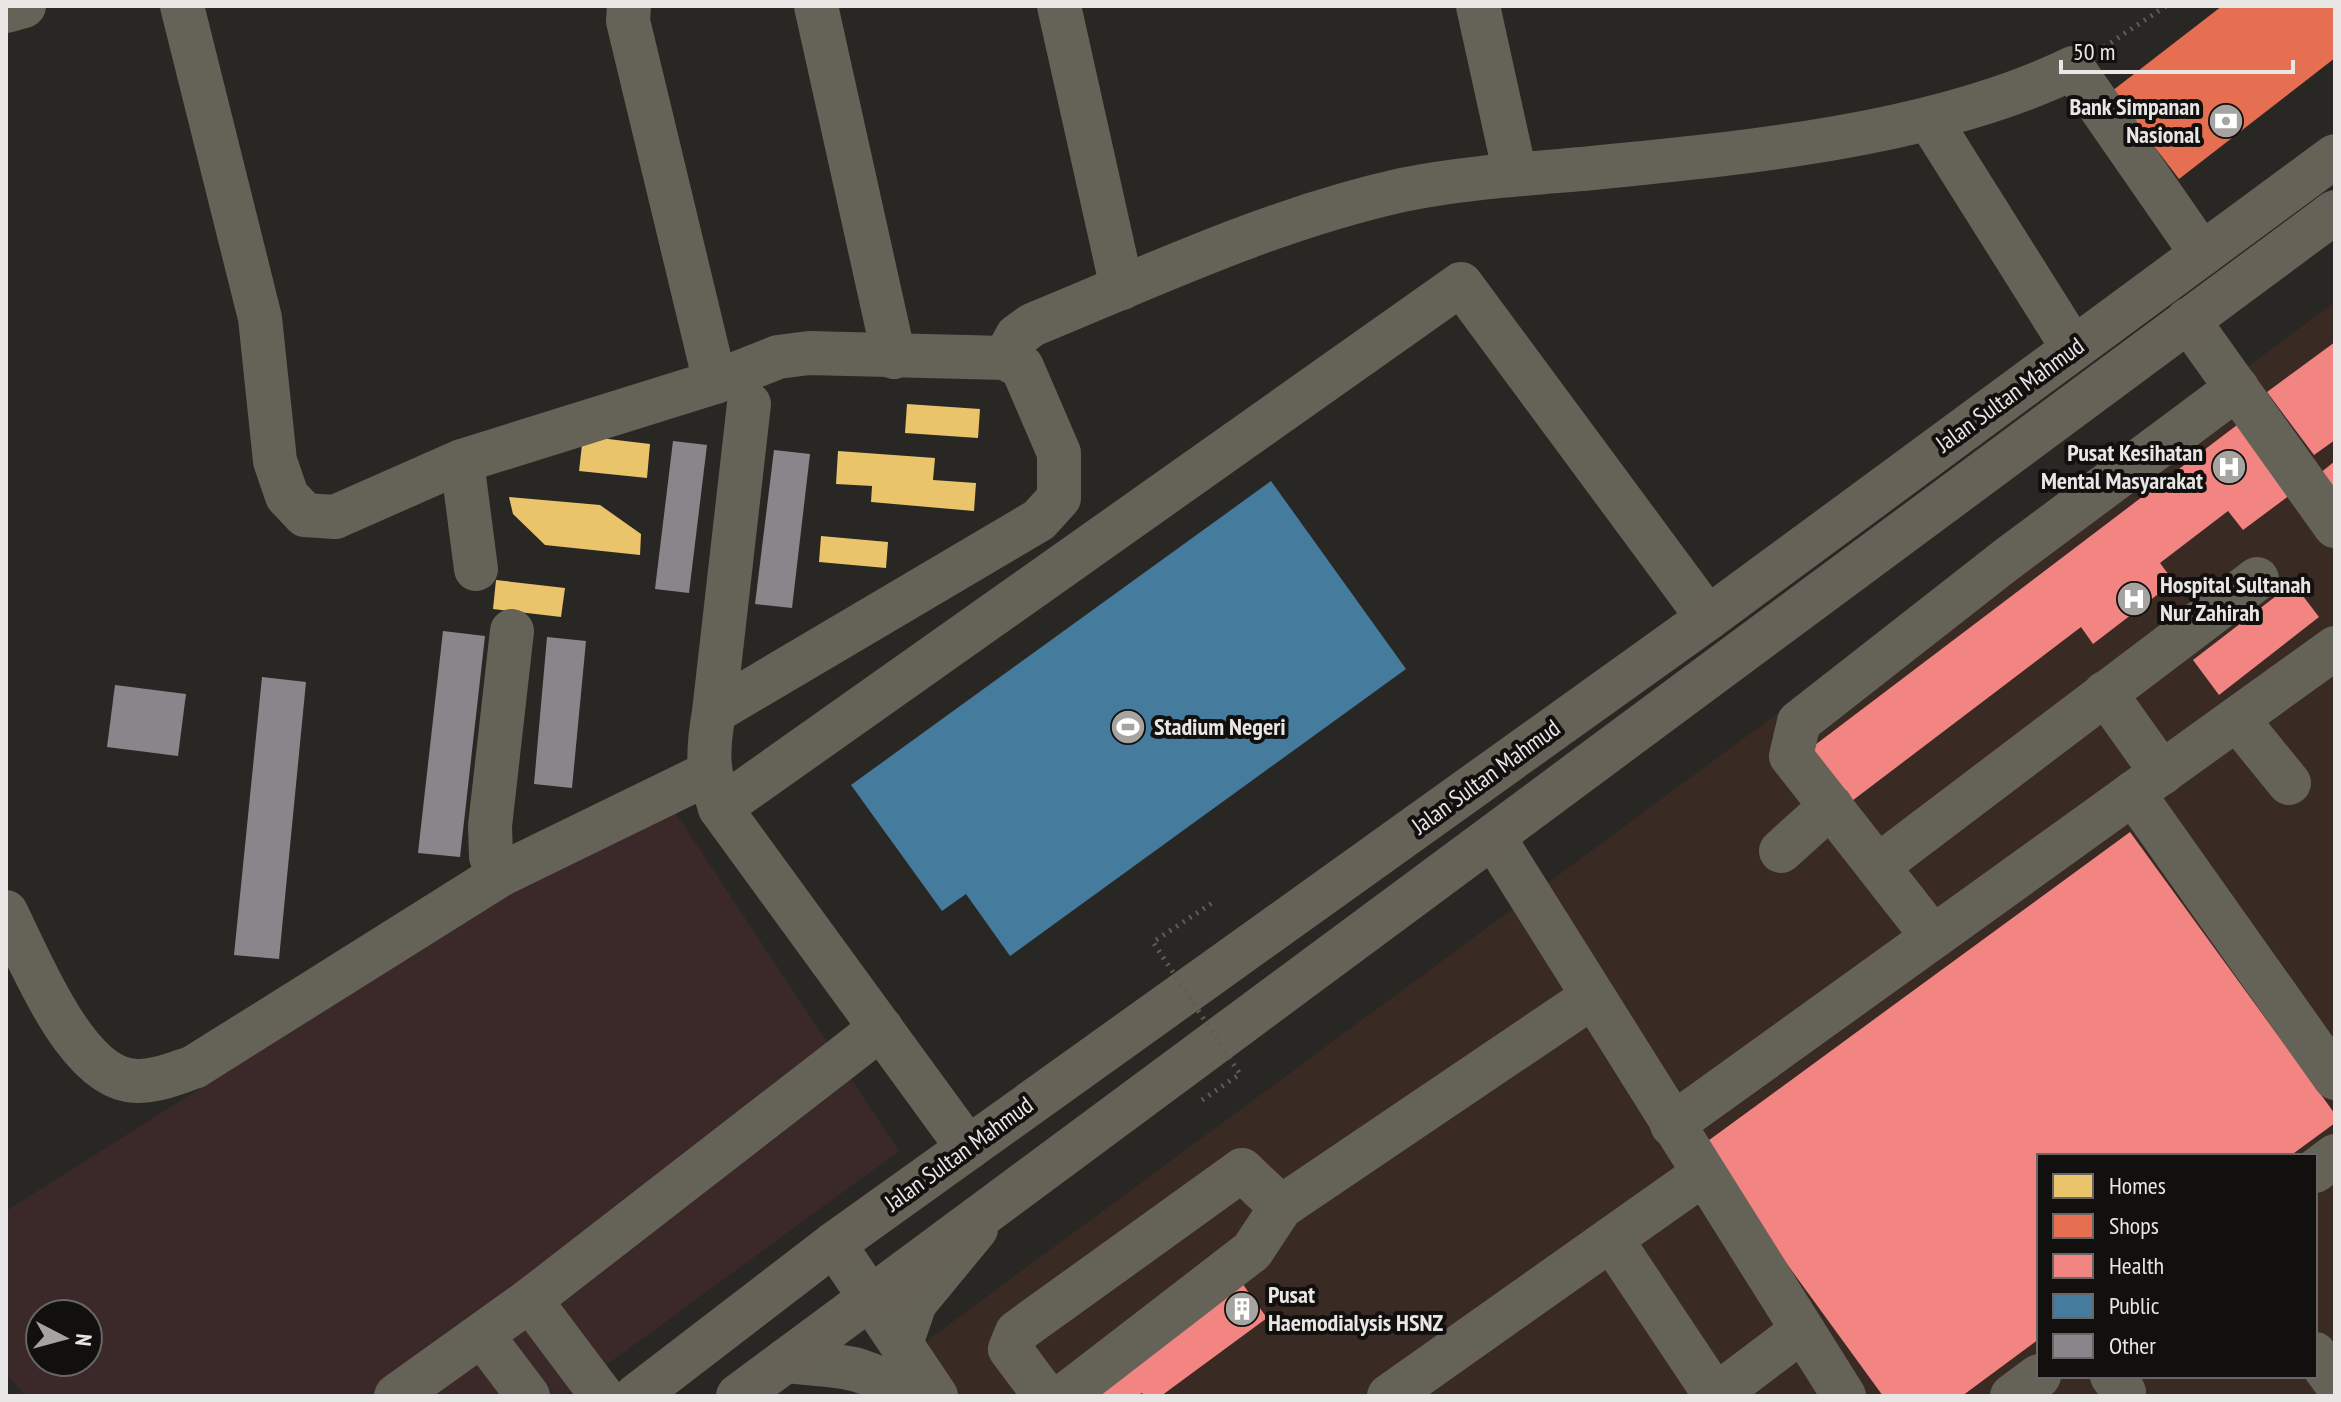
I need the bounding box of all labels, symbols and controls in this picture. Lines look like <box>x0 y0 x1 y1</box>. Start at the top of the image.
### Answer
scale bar <box>2061 24 2293 74</box>
text: 50 m <box>2073 36 2115 67</box>
place label: Bank Simpanan Nasional <box>2069 91 2200 150</box>
bank icon: Bank Simpanan Nasional <box>2207 102 2245 140</box>
street label: Jalan Sultan Mahmud <box>1929 330 2090 460</box>
place label: Pusat Kesihatan Mental Masyarakat <box>2041 437 2203 496</box>
hospital icon: Pusat Kesihatan Mental Masyarakat <box>2210 448 2248 486</box>
place label: Hospital Sultanah Nur Zahirah <box>2160 569 2311 628</box>
hospital icon: Hospital Sultanah Nur Zahirah <box>2115 580 2153 618</box>
sports icon: Stadium Negeri <box>1109 708 1147 746</box>
place label: Stadium Negeri <box>1154 711 1286 742</box>
street label: Jalan Sultan Mahmud <box>1405 712 1566 842</box>
street label: Jalan Sultan Mahmud <box>878 1089 1039 1219</box>
legend <box>2037 1154 2317 1378</box>
text: Homes <box>2109 1170 2166 1201</box>
text: Shops <box>2109 1210 2159 1241</box>
text: Health <box>2109 1250 2164 1281</box>
place label: Pusat Haemodialysis HSNZ <box>1268 1279 1443 1338</box>
building icon: Pusat Haemodialysis HSNZ <box>1223 1290 1261 1328</box>
text: Public <box>2109 1290 2160 1321</box>
north arrow <box>24 1298 104 1378</box>
text: Other <box>2109 1330 2156 1361</box>
text: N <box>69 1333 98 1347</box>

